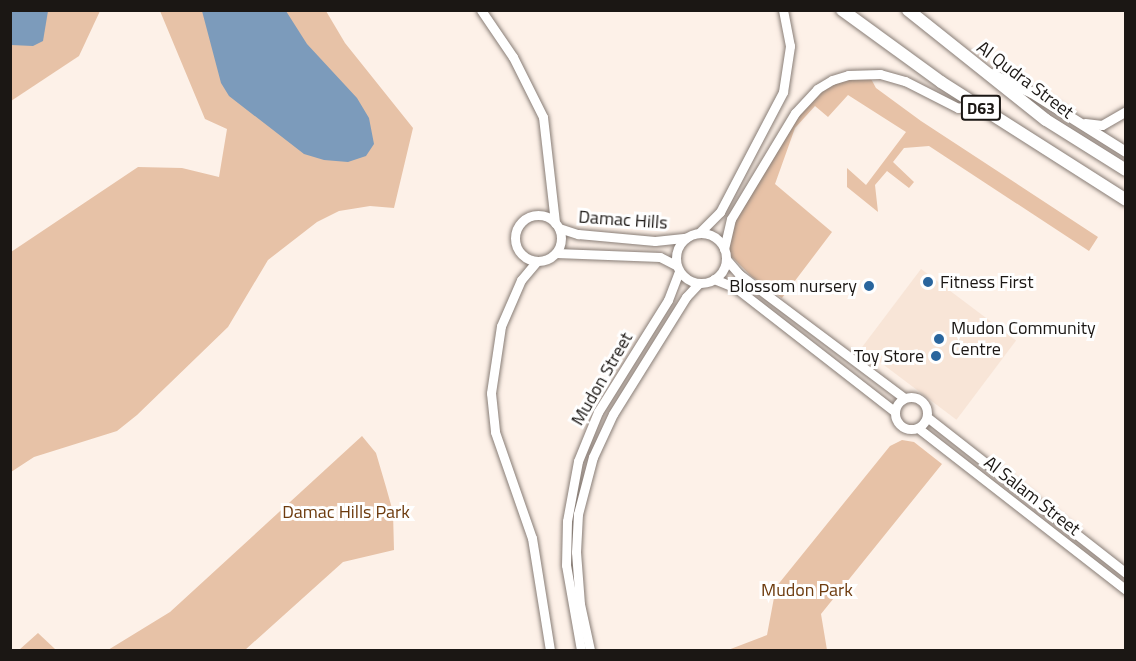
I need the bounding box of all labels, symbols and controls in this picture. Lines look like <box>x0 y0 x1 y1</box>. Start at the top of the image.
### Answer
street label: Al Qudra Street <box>972 37 1078 123</box>
road number: D63 <box>960 95 1002 121</box>
street label: Damac Hills <box>578 206 668 234</box>
place label: Fitness First <box>940 271 1034 293</box>
place label: Blossom nursery <box>729 275 857 297</box>
marker: Fitness First <box>921 275 935 289</box>
marker: Blossom nursery <box>862 279 876 293</box>
place label: Mudon Community Centre <box>951 318 1096 360</box>
street label: Mudon Street <box>567 329 637 429</box>
marker: Mudon Community Centre <box>932 332 946 346</box>
place label: Toy Store <box>854 345 924 367</box>
marker: Toy Store <box>929 349 943 363</box>
street label: Al Salam Street <box>980 452 1084 540</box>
park label: Damac Hills Park <box>282 501 410 523</box>
park label: Mudon Park <box>761 579 853 601</box>

